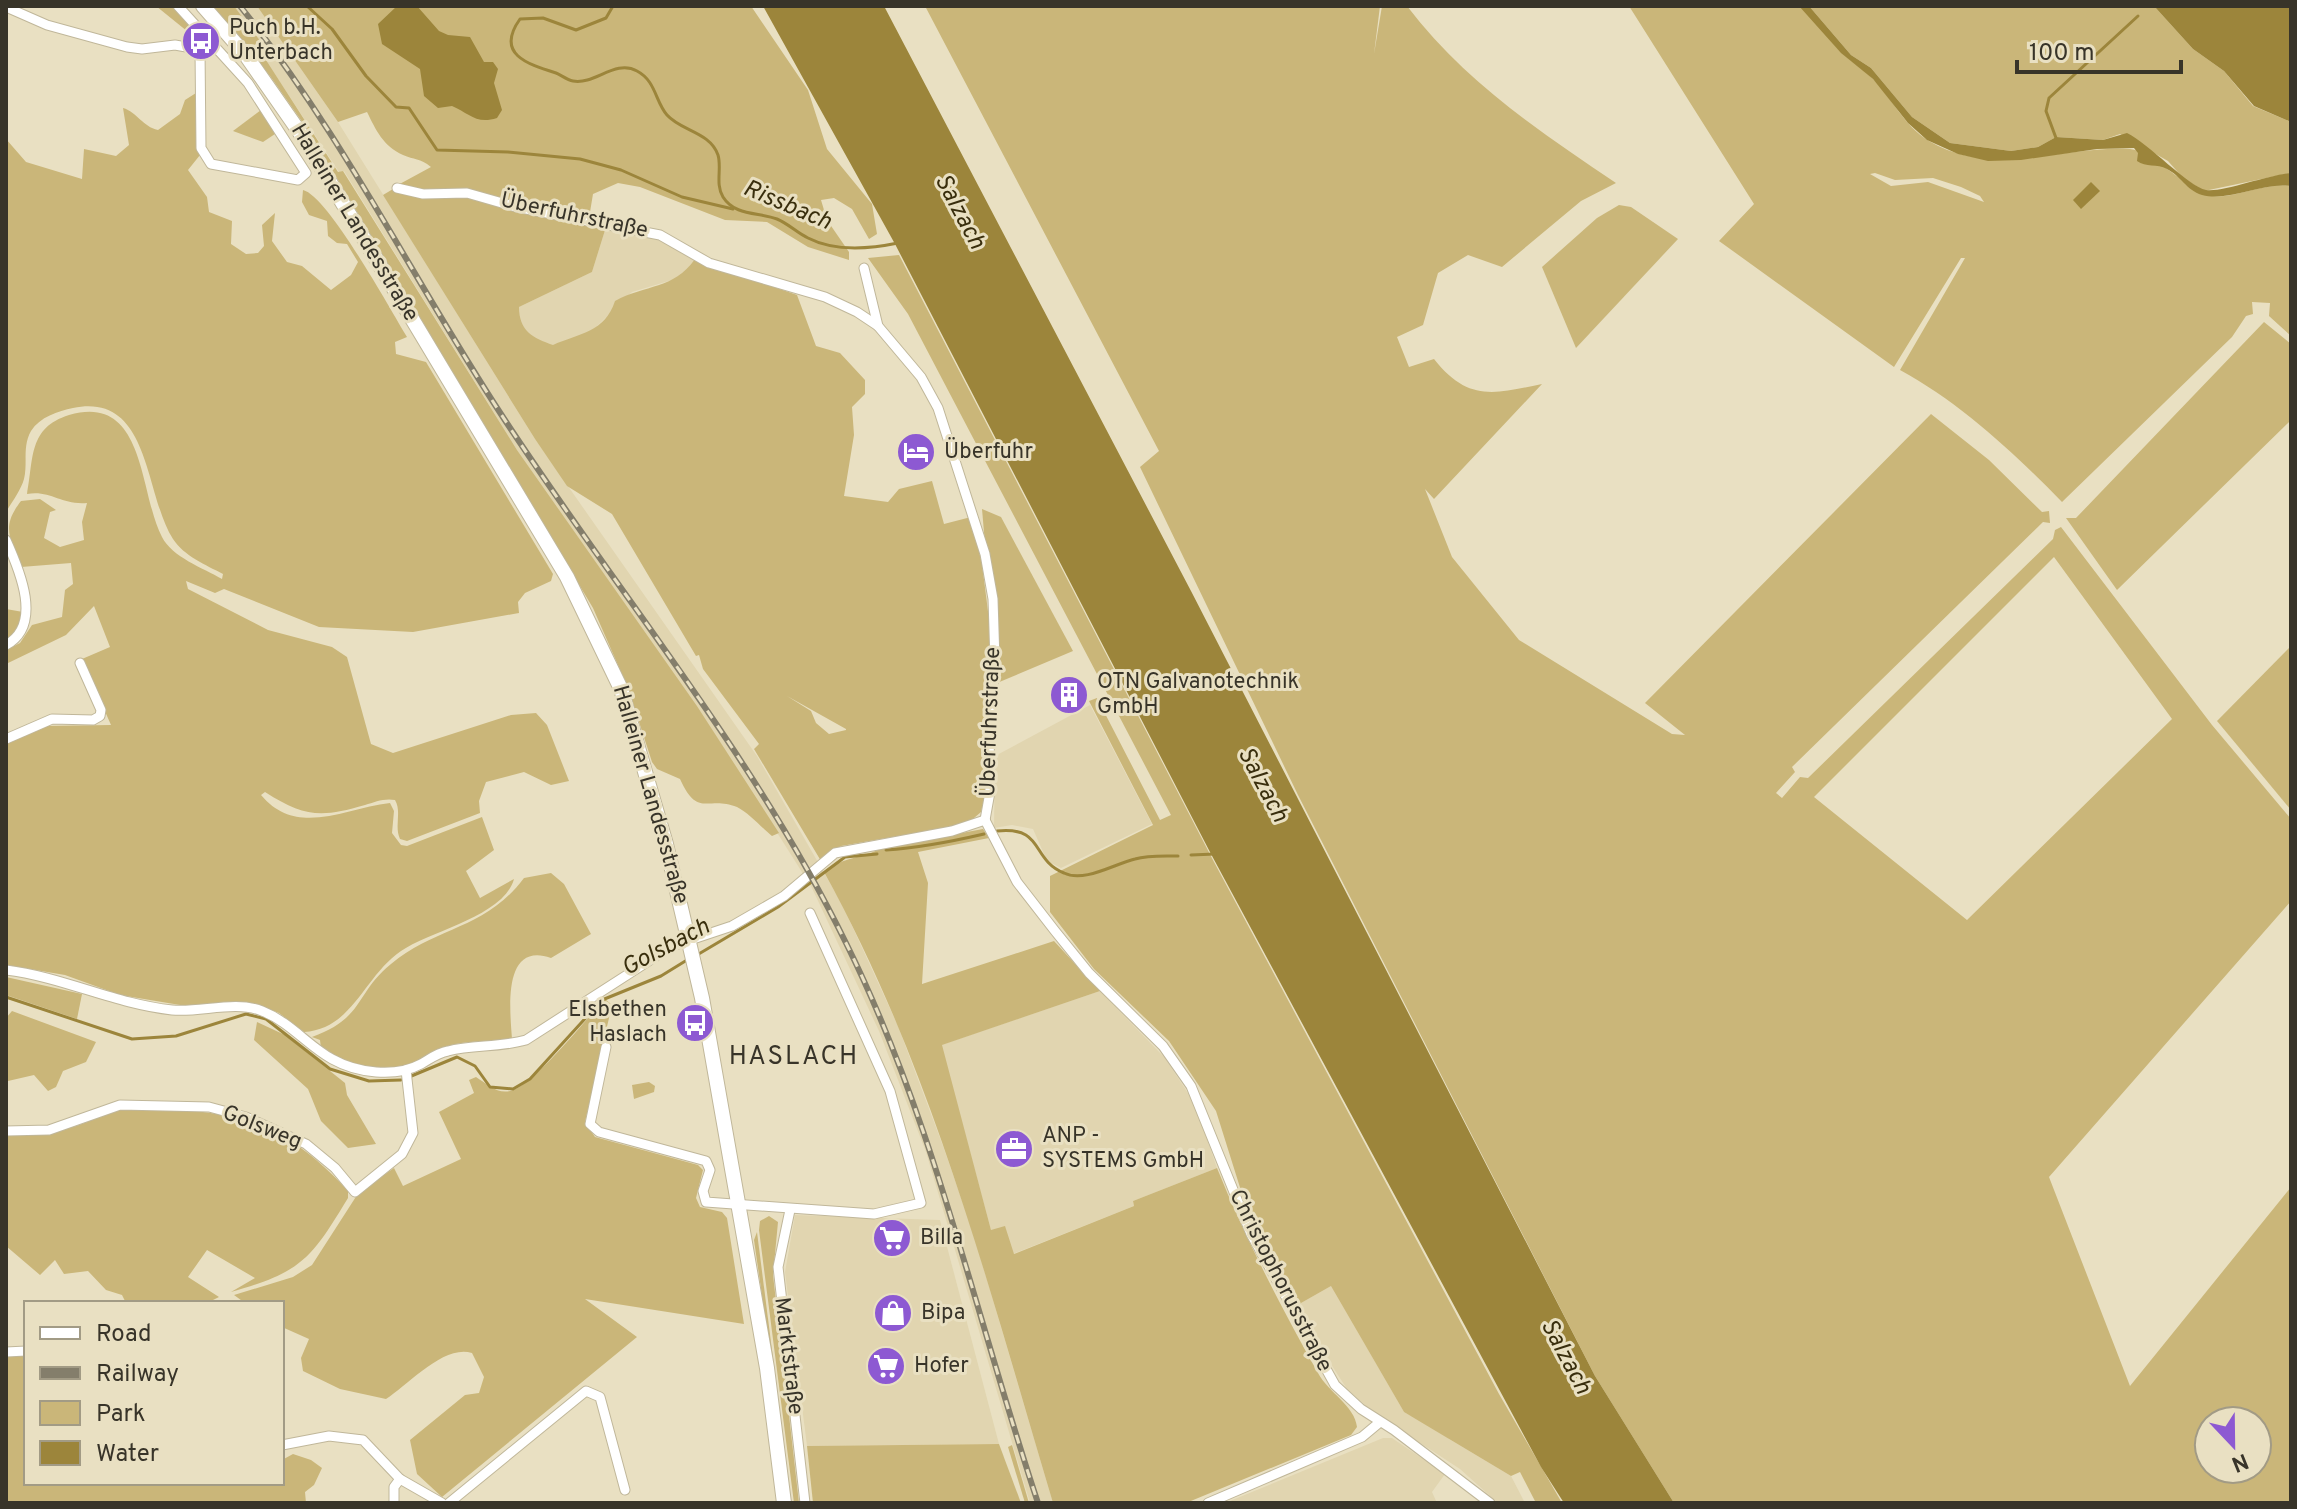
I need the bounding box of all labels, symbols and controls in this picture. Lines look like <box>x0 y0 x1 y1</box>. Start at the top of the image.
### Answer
place label: Puch b.H. Unterbach <box>229 15 333 67</box>
bus stop icon: Puch b.H. Unterbach <box>180 20 222 62</box>
scale bar <box>2017 24 2181 74</box>
text: 100 m <box>2029 39 2095 69</box>
street label: Halleiner Landesstraße <box>284 119 424 327</box>
water label: Salzach <box>927 169 991 255</box>
water label: Rissbach <box>738 174 836 238</box>
street label: Überfuhrstraße <box>498 185 651 245</box>
hotel icon: Überfuhr <box>895 431 937 473</box>
place label: Überfuhr <box>944 437 1034 466</box>
street label: Überfuhrstraße <box>973 646 1007 797</box>
place label: OTN Galvanotechnik GmbH <box>1097 669 1299 721</box>
building icon: OTN Galvanotechnik GmbH <box>1048 674 1090 716</box>
street label: Halleiner Landesstraße <box>606 683 694 907</box>
water label: Salzach <box>1230 742 1294 828</box>
water label: Golsbach <box>617 912 715 984</box>
place label: Elsbethen Haslach <box>568 997 667 1049</box>
bus stop icon: Elsbethen Haslach <box>674 1002 716 1044</box>
district label: HASLACH <box>729 1041 859 1074</box>
street label: Golsweg <box>218 1100 306 1156</box>
place label: ANP - SYSTEMS GmbH <box>1042 1123 1204 1175</box>
office icon: ANP - SYSTEMS GmbH <box>993 1128 1035 1170</box>
street label: Christophorusstraße <box>1222 1185 1338 1377</box>
supermarket icon: Billa <box>871 1217 913 1259</box>
place label: Billa <box>920 1225 963 1252</box>
shop icon: Bipa <box>872 1292 914 1334</box>
street label: Marktstraße <box>767 1296 809 1416</box>
place label: Bipa <box>921 1300 965 1327</box>
legend <box>24 1301 284 1485</box>
water label: Salzach <box>1533 1314 1597 1400</box>
text: Road <box>96 1320 152 1350</box>
supermarket icon: Hofer <box>865 1345 907 1387</box>
place label: Hofer <box>914 1353 969 1380</box>
text: Railway <box>96 1360 179 1390</box>
text: Park <box>96 1400 146 1430</box>
north arrow <box>2193 1405 2273 1485</box>
text: Water <box>96 1440 159 1470</box>
text: N <box>2227 1446 2252 1477</box>

